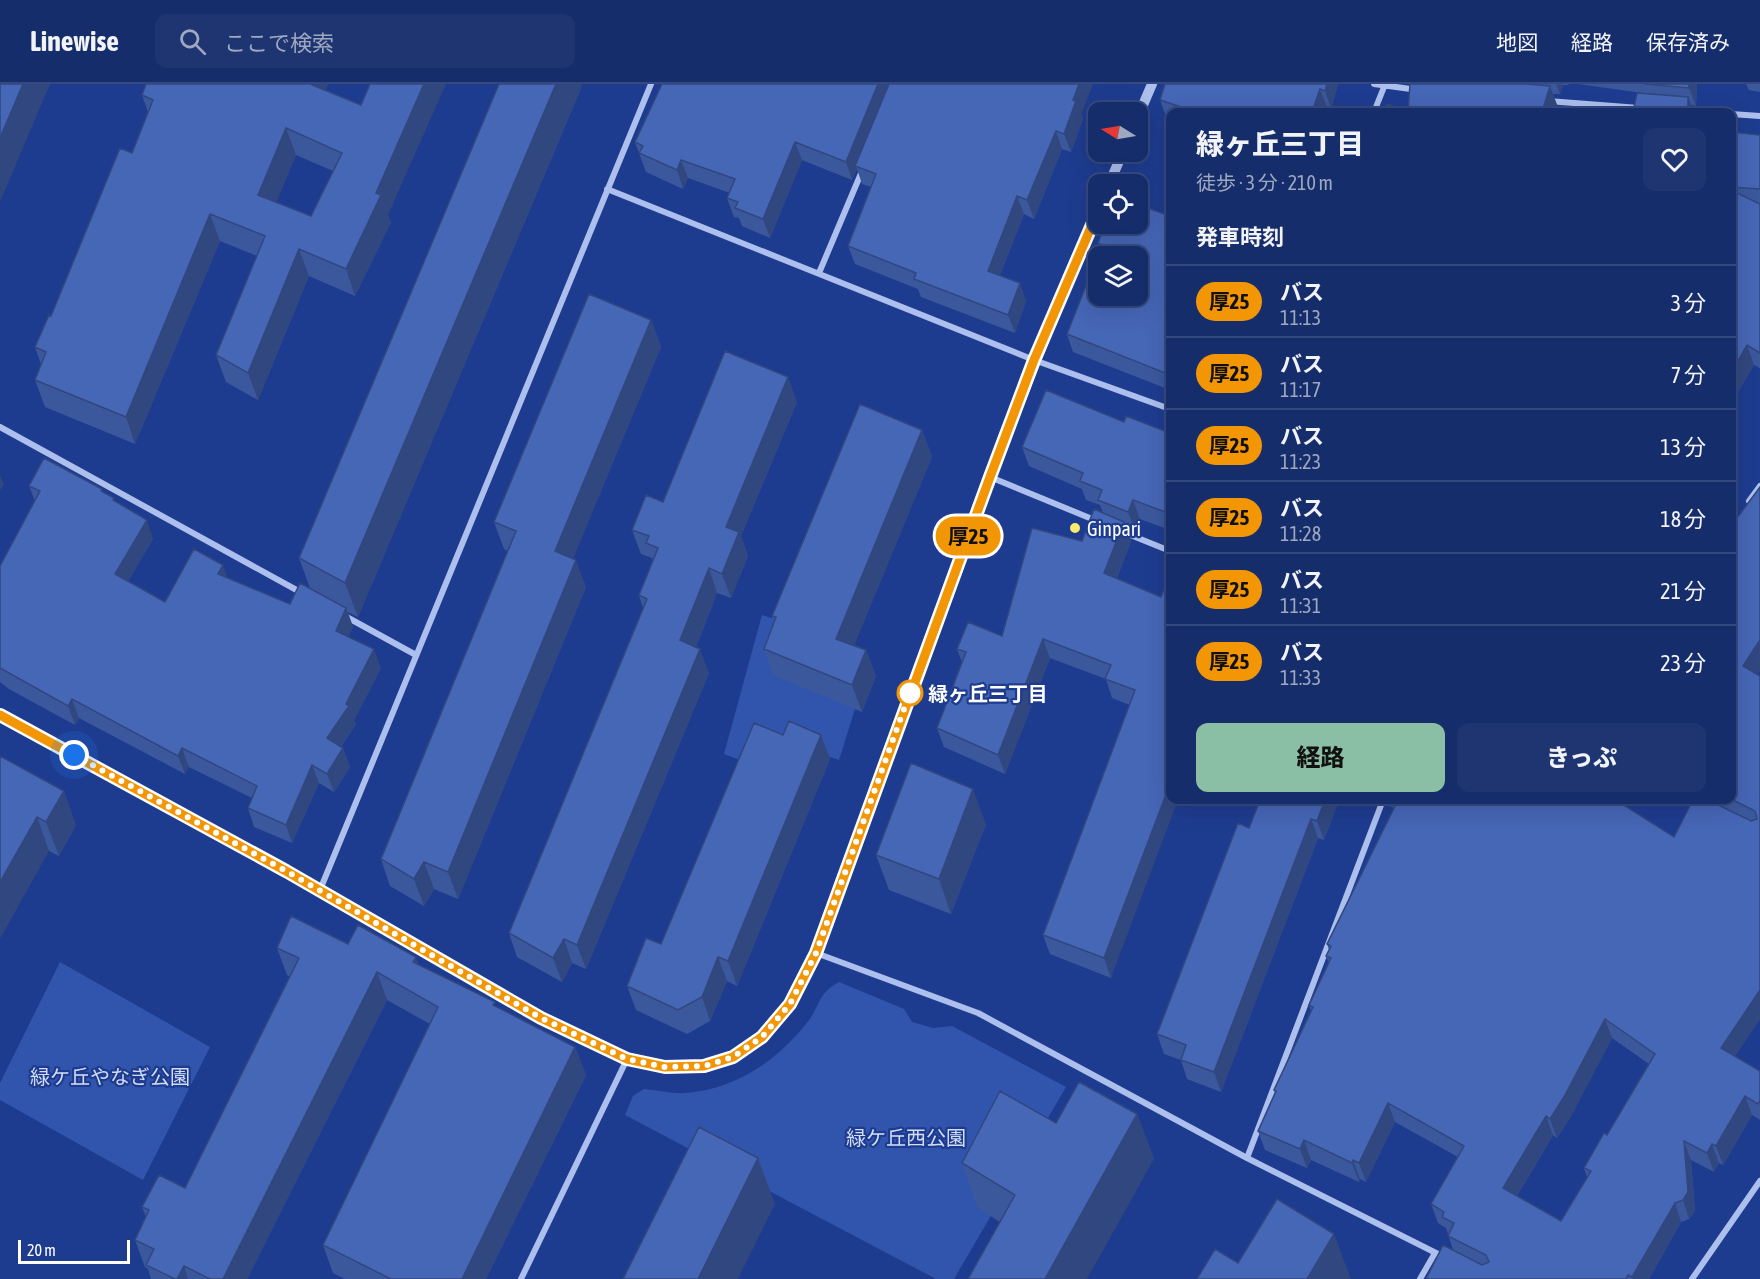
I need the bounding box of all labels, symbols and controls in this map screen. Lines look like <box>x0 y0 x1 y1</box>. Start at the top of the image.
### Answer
search box <box>155 14 575 68</box>
text: Linewise <box>30 25 119 57</box>
icon: search <box>176 25 209 58</box>
text: ここで検索 <box>224 30 334 56</box>
text: 地図 <box>1496 30 1538 54</box>
text: 経路 <box>1571 30 1613 54</box>
text: 保存済み <box>1646 30 1730 54</box>
north arrow <box>1088 102 1148 162</box>
map controls <box>1088 102 1148 306</box>
text: 緑ヶ丘三丁目 <box>1196 128 1364 160</box>
button: heart <box>1643 128 1706 191</box>
text: 徒歩 · 3 分 · 210 m <box>1196 171 1333 194</box>
button: locate <box>1088 174 1148 234</box>
text: 発車時刻 <box>1196 224 1284 250</box>
button: layers <box>1088 246 1148 306</box>
text: バス <box>1280 279 1324 305</box>
text: 厚25 <box>1209 289 1249 313</box>
text: 3 分 <box>1671 290 1706 316</box>
text: 11:13 <box>1280 306 1321 329</box>
text: バス <box>1280 351 1324 377</box>
text: 厚25 <box>1209 361 1249 385</box>
text: 7 分 <box>1671 362 1706 388</box>
text: 11:17 <box>1280 378 1321 401</box>
text: バス <box>1280 423 1324 449</box>
text: 厚25 <box>1209 433 1249 457</box>
text: 13 分 <box>1660 434 1706 460</box>
text: 11:23 <box>1280 450 1321 473</box>
text: バス <box>1280 495 1324 521</box>
text: 厚25 <box>1209 505 1249 529</box>
text: 18 分 <box>1660 506 1706 532</box>
line badge: 厚25 <box>934 516 1002 556</box>
place label: Ginpari <box>1087 517 1141 540</box>
marker: Ginpari <box>1068 521 1082 535</box>
text: 11:28 <box>1280 522 1321 545</box>
text: 厚25 <box>948 524 988 548</box>
text: バス <box>1280 567 1324 593</box>
text: 厚25 <box>1209 577 1249 601</box>
text: 21 分 <box>1660 578 1706 604</box>
text: 11:31 <box>1280 594 1321 617</box>
text: バス <box>1280 639 1324 665</box>
text: 厚25 <box>1209 649 1249 673</box>
text: 23 分 <box>1660 650 1706 676</box>
text: 11:33 <box>1280 666 1321 689</box>
marker: 緑ヶ丘三丁目 <box>897 680 923 706</box>
place label: 緑ヶ丘三丁目 <box>928 682 1048 705</box>
button: 経路 <box>1196 723 1445 792</box>
button: きっぷ <box>1457 723 1706 792</box>
your location <box>59 740 89 770</box>
park label: 緑ケ丘やなぎ公園 <box>30 1065 190 1088</box>
park label: 緑ケ丘西公園 <box>846 1126 966 1149</box>
scale bar <box>18 1237 130 1264</box>
text: 20 m <box>27 1241 56 1259</box>

